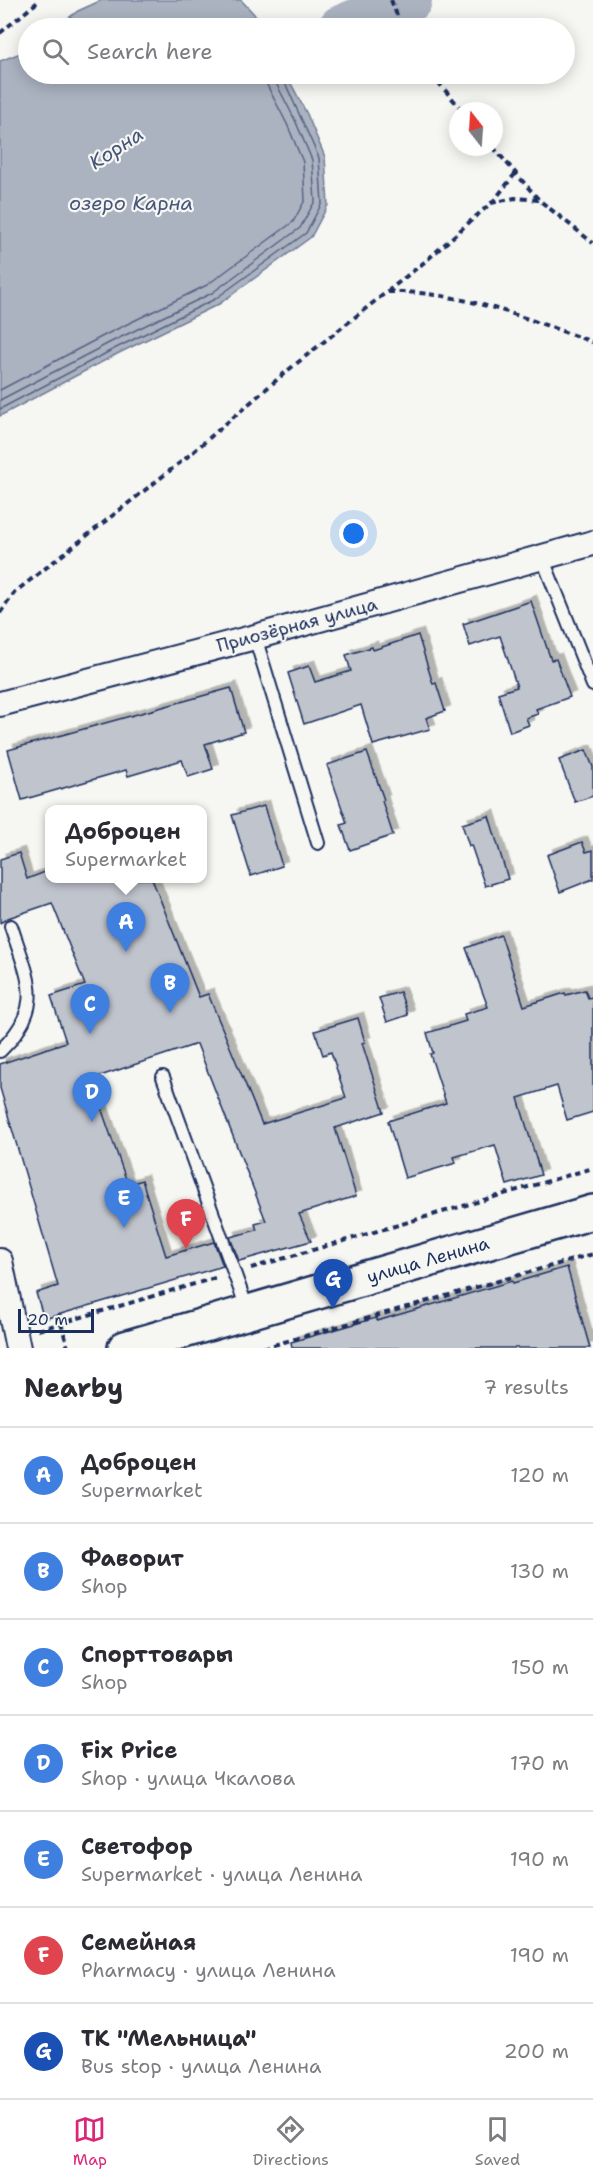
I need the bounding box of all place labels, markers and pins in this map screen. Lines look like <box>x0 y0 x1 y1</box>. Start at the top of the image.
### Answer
pin: A <box>106 902 146 952</box>
pin: B <box>150 964 190 1013</box>
pin: C <box>70 984 110 1034</box>
pin: D <box>72 1072 112 1122</box>
pin: E <box>104 1178 144 1228</box>
pin: F <box>166 1200 206 1249</box>
pin: G <box>314 1260 352 1309</box>

